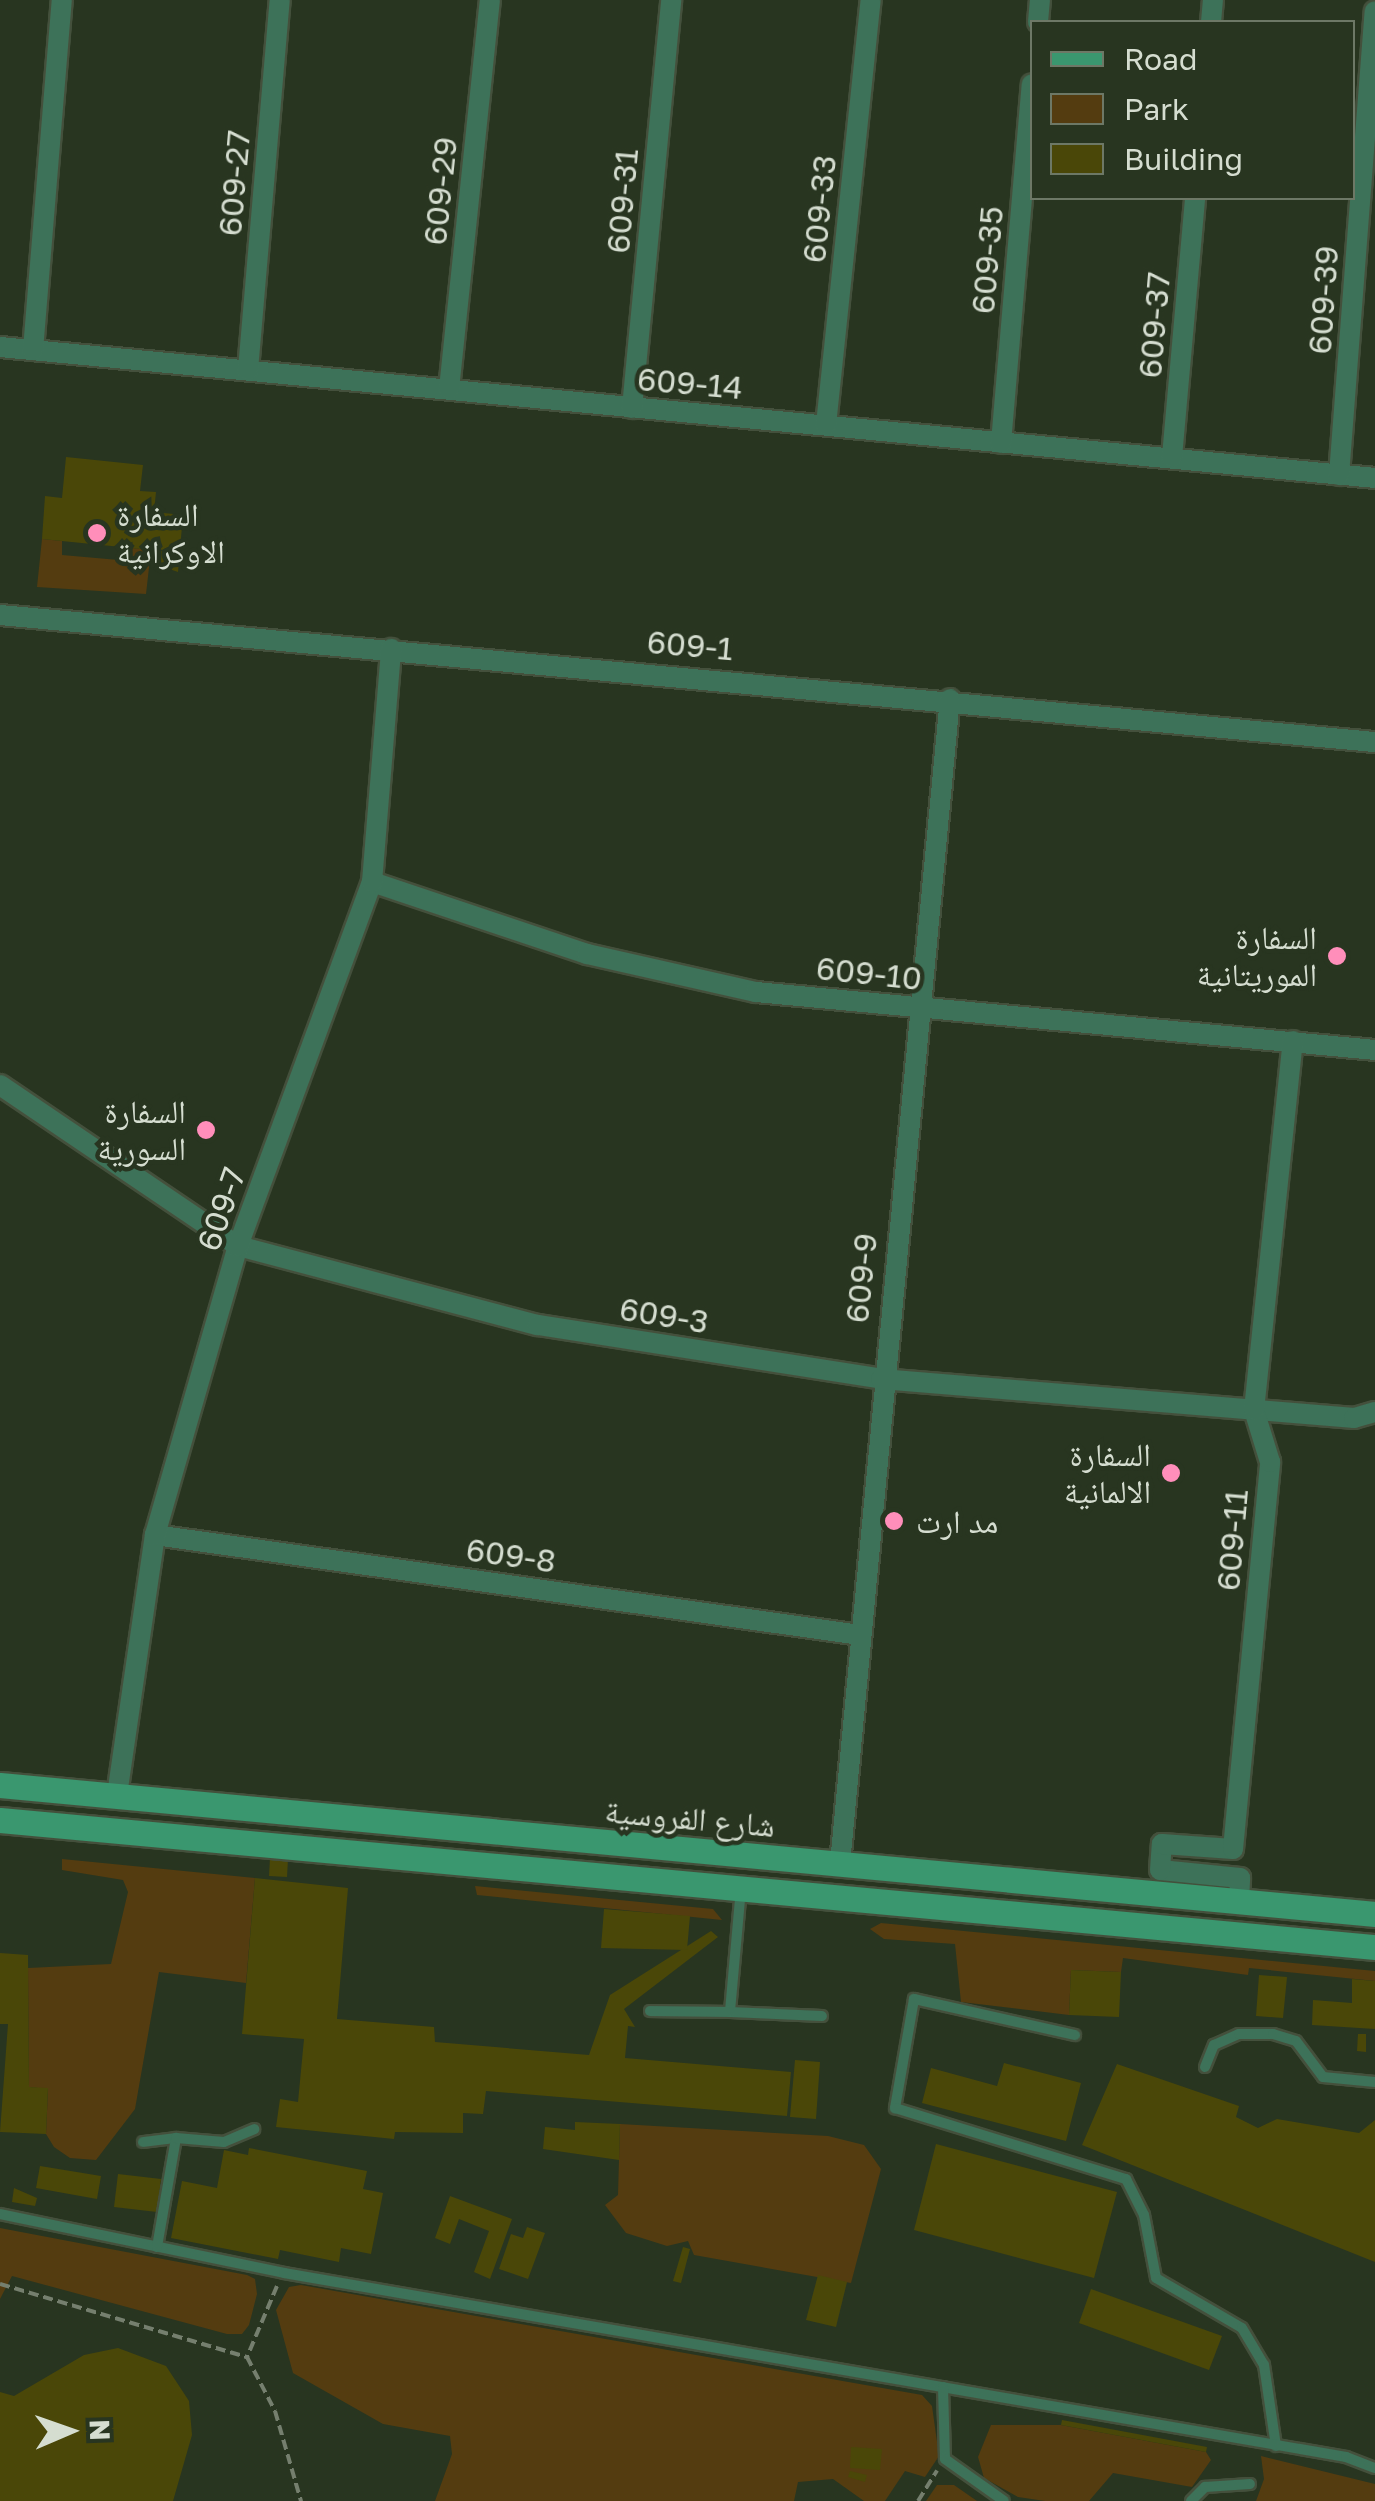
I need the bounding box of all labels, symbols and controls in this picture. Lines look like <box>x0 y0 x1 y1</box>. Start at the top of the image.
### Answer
legend <box>1030 20 1355 200</box>
text: Road <box>1124 41 1198 77</box>
text: Park <box>1124 91 1189 127</box>
street label: 609-27 <box>210 128 258 238</box>
street label: 609-29 <box>415 135 465 247</box>
text: Building <box>1124 141 1243 177</box>
street label: 609-31 <box>598 147 646 255</box>
street label: 609-33 <box>794 153 844 265</box>
street label: 609-35 <box>963 205 1011 315</box>
street label: 609-39 <box>1300 244 1346 356</box>
street label: 609-37 <box>1130 270 1178 380</box>
street label: 609-14 <box>636 359 744 407</box>
place label: السفارة الاوكرانية <box>117 496 225 571</box>
marker: السفارة الاوكرانية <box>86 522 108 544</box>
street label: 609-1 <box>645 622 735 668</box>
place label: السفارة الموريتانية <box>1197 919 1317 994</box>
marker: السفارة الموريتانية <box>1326 945 1348 967</box>
street label: 609-10 <box>814 948 924 998</box>
place label: السفارة السورية <box>98 1093 186 1168</box>
marker: السفارة السورية <box>195 1119 217 1141</box>
street label: 609-7 <box>189 1162 253 1256</box>
street label: 609-9 <box>837 1231 885 1325</box>
street label: 609-3 <box>617 1289 711 1341</box>
place label: السفارة الالمانية <box>1064 1436 1151 1511</box>
marker: السفارة الالمانية <box>1160 1462 1182 1484</box>
street label: 609-11 <box>1208 1488 1256 1592</box>
place label: مد ارت <box>916 1502 998 1540</box>
marker: مد ارت <box>881 1508 907 1534</box>
street label: 609-8 <box>464 1530 558 1580</box>
street label: شارع الفروسية <box>603 1791 777 1845</box>
north arrow <box>20 2381 120 2481</box>
text: N <box>84 2419 117 2441</box>

